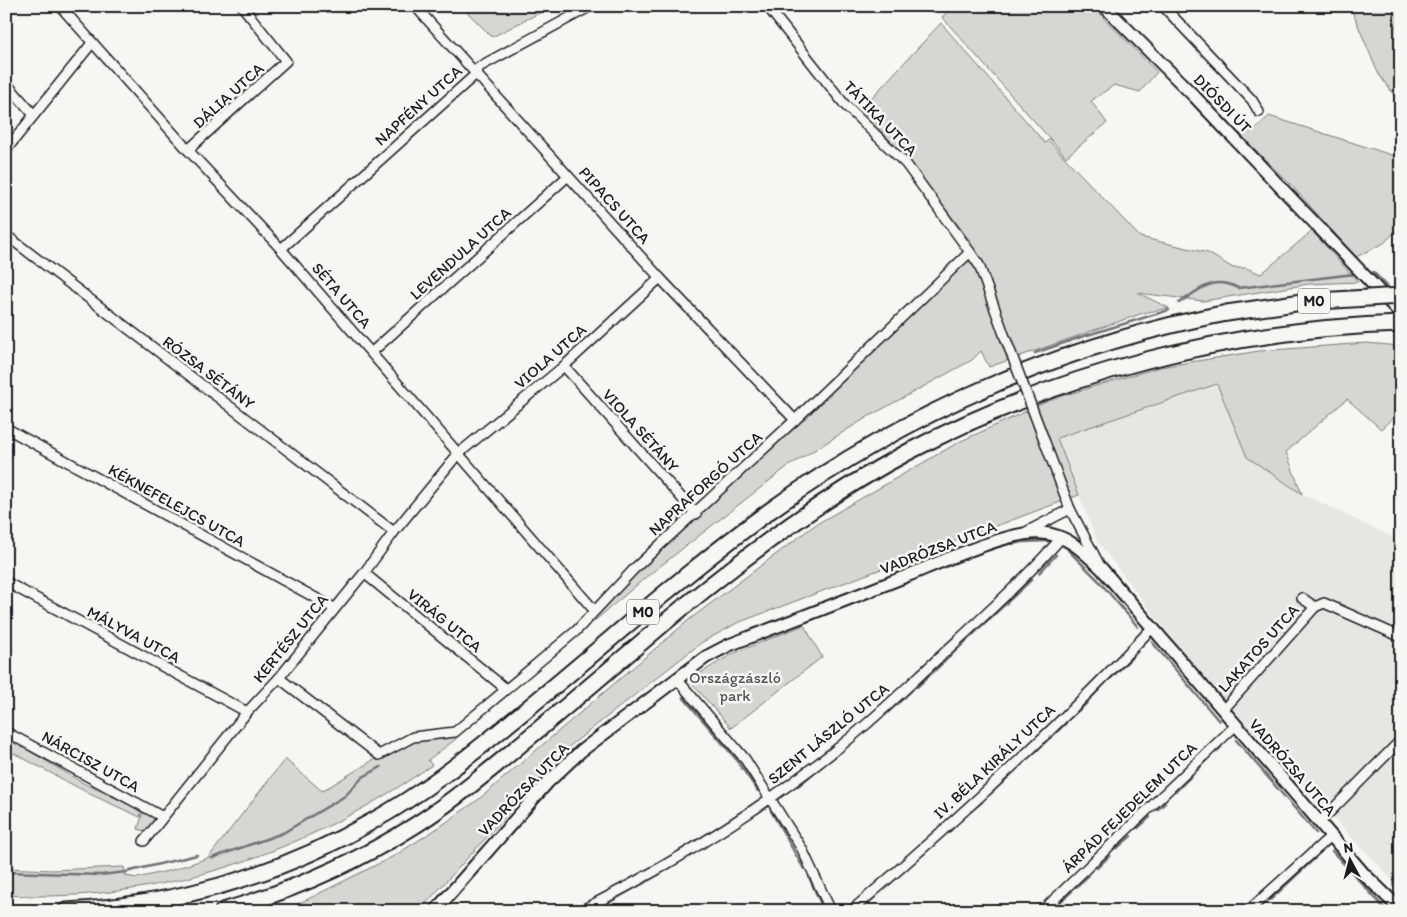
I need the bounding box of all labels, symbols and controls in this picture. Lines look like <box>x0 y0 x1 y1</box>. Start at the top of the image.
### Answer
street label: DÁLIA UTCA <box>189 59 268 132</box>
street label: NAPFÉNY UTCA <box>371 61 466 149</box>
street label: DIÓSDI ÚT <box>1190 70 1256 137</box>
street label: TÁTIKA UTCA <box>840 77 921 160</box>
street label: PIPACS UTCA <box>575 163 654 248</box>
street label: LEVENDULA UTCA <box>406 203 515 304</box>
street label: SÉTA UTCA <box>308 259 375 332</box>
road number: M0 <box>1298 288 1330 314</box>
street label: VIOLA UTCA <box>511 320 590 393</box>
street label: RÓZSA SÉTÁNY <box>159 332 258 413</box>
street label: VIOLA SÉTÁNY <box>598 385 683 476</box>
street label: NAPRAFORGÓ UTCA <box>645 427 766 539</box>
street label: KÉKNEFELEJCS UTCA <box>105 460 249 551</box>
street label: VADRÓZSA UTCA <box>877 517 999 578</box>
street label: VIRÁG UTCA <box>404 585 486 656</box>
street label: KERTÉSZ UTCA <box>249 590 332 686</box>
road number: M0 <box>627 600 659 624</box>
street label: LAKATOS UTCA <box>1214 600 1303 696</box>
street label: MÁLYVA UTCA <box>84 602 184 667</box>
park label: Országzászló park <box>689 668 781 705</box>
street label: SZENT LÁSZLÓ UTCA <box>764 679 893 788</box>
street label: IV. BÉLA KIRÁLY UTCA <box>930 700 1059 823</box>
street label: VADRÓZSA UTCA <box>1245 715 1340 820</box>
street label: NÁRCISZ UTCA <box>38 727 143 796</box>
street label: ÁRPÁD FEJEDELEM UTCA <box>1058 738 1201 877</box>
street label: VADRÓZSA UTCA <box>474 739 573 840</box>
north arrow <box>1324 834 1374 884</box>
text: N <box>1343 839 1354 857</box>

